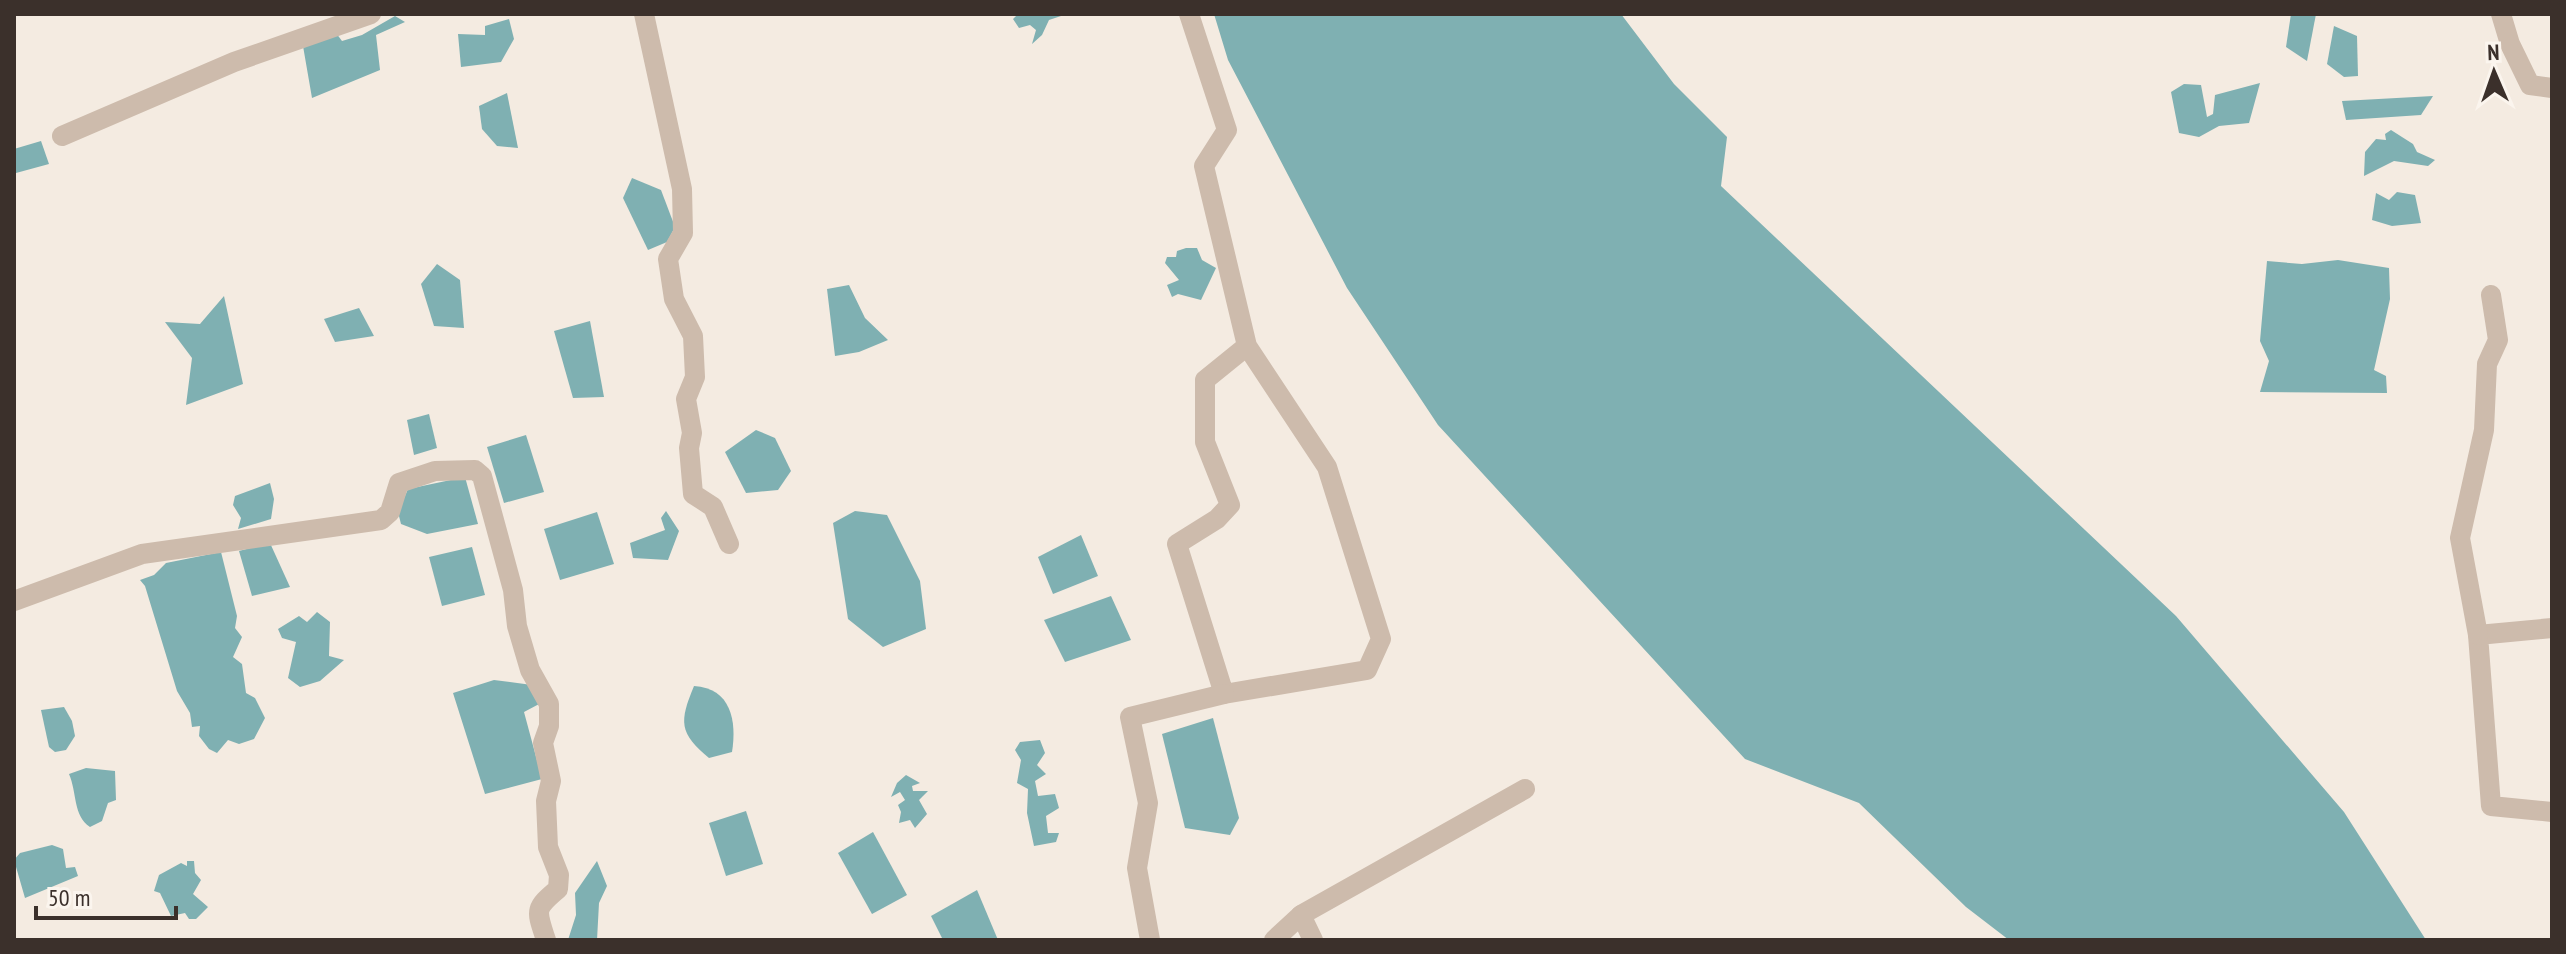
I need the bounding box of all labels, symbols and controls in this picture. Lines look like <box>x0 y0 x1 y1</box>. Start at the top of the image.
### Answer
north arrow <box>2454 32 2534 112</box>
text: N <box>2487 38 2500 66</box>
scale bar <box>36 870 176 920</box>
text: 50 m <box>48 882 90 913</box>

